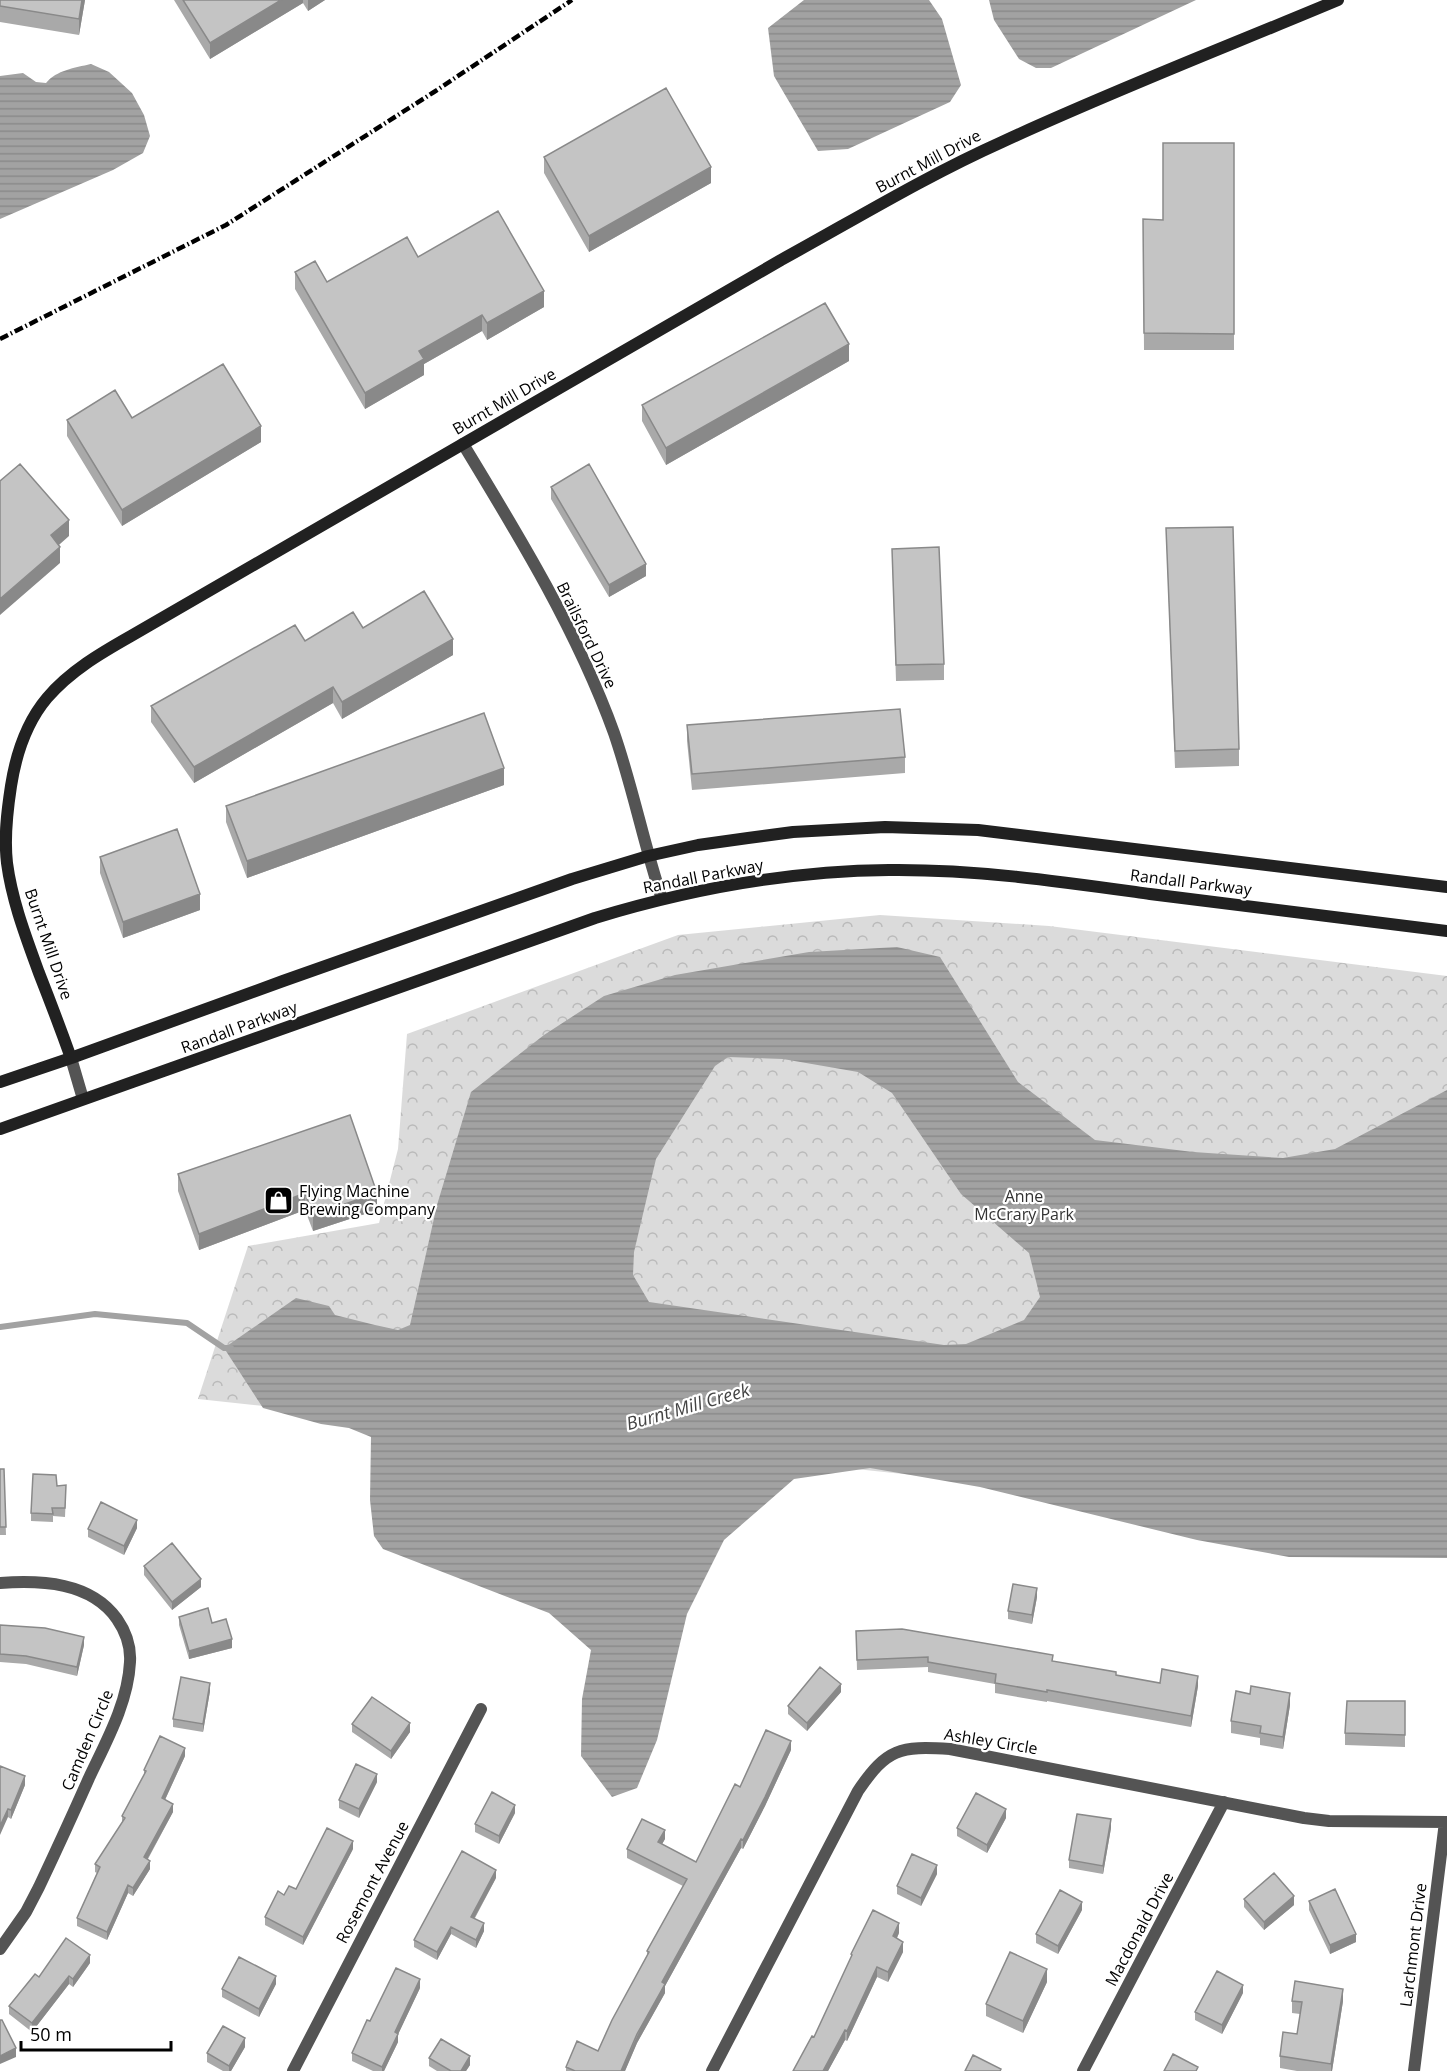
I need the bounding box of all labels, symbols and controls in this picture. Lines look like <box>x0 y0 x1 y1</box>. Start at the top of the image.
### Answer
street label: Burnt Mill Drive <box>872 124 984 198</box>
street label: Burnt Mill Drive <box>448 362 560 440</box>
street label: Brailsford Drive <box>552 578 622 692</box>
street label: Randall Parkway <box>641 853 766 898</box>
street label: Randall Parkway <box>1129 864 1254 900</box>
street label: Burnt Mill Drive <box>20 885 78 1003</box>
street label: Randall Parkway <box>178 995 301 1058</box>
place label: Flying Machine Brewing Company <box>299 1180 436 1220</box>
shop icon: Flying Machine Brewing Company <box>262 1184 294 1216</box>
park label: Anne McCrary Park <box>974 1185 1074 1225</box>
water label: Burnt Mill Creek <box>623 1377 753 1435</box>
street label: Camden Circle <box>56 1686 118 1794</box>
street label: Ashley Circle <box>943 1723 1039 1759</box>
street label: Rosemont Avenue <box>330 1817 414 1947</box>
street label: Macdonald Drive <box>1100 1868 1178 1990</box>
street label: Larchmont Drive <box>1394 1882 1432 2008</box>
scale bar <box>21 2014 171 2052</box>
text: 50 m <box>30 2022 72 2046</box>

